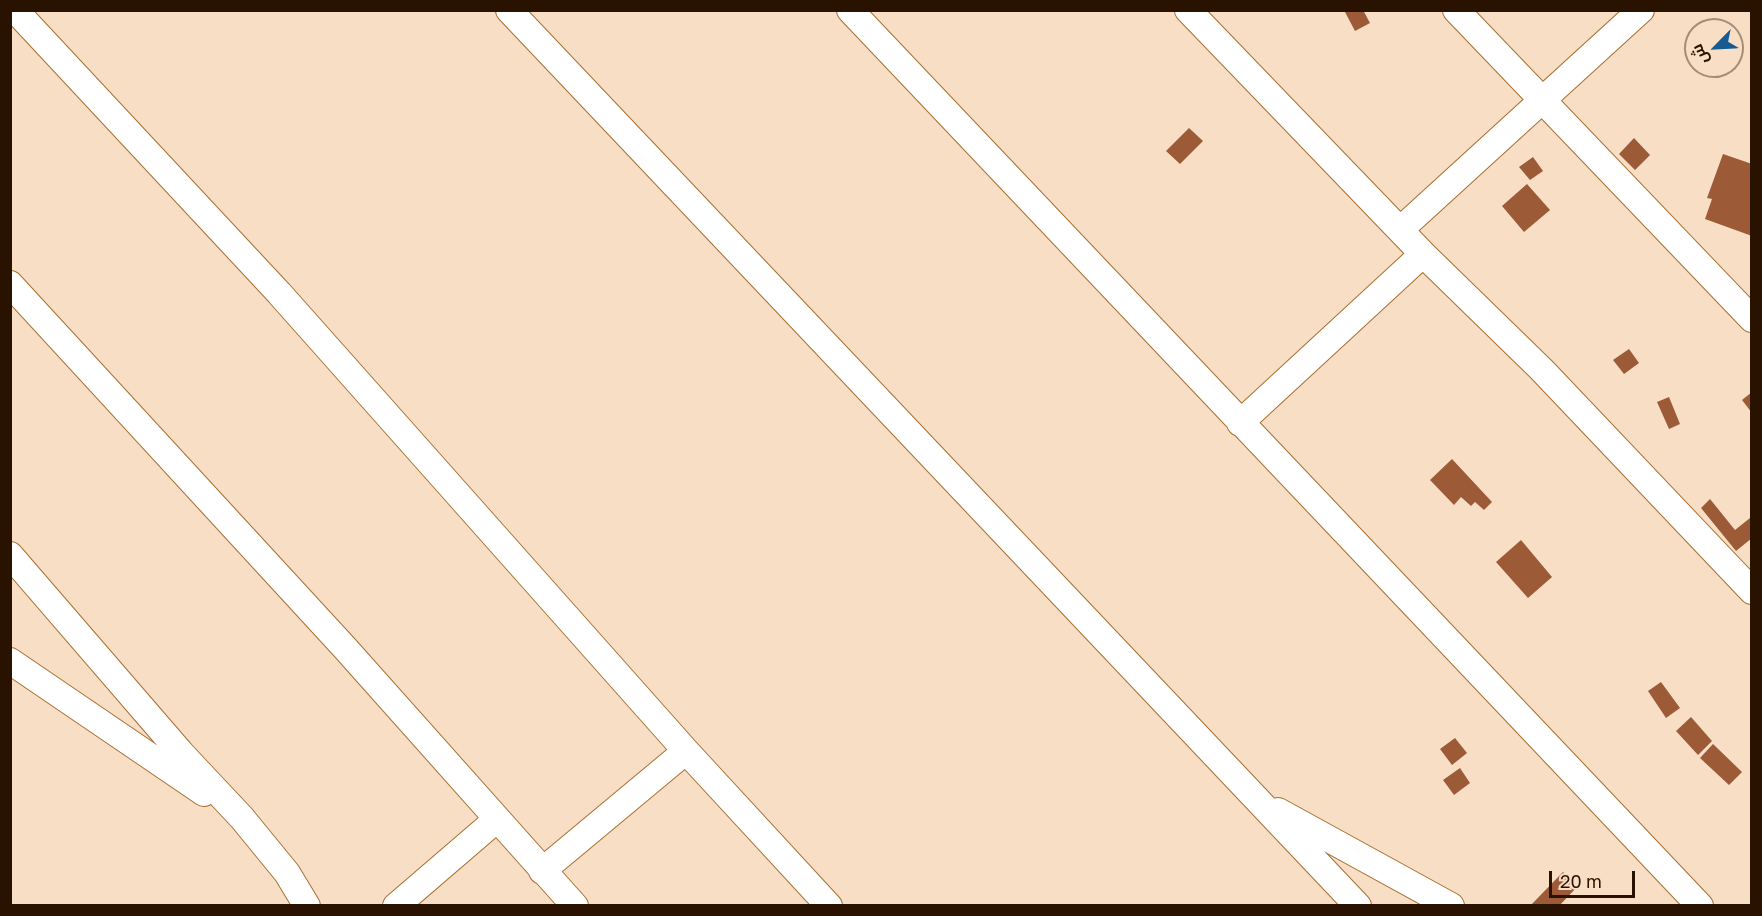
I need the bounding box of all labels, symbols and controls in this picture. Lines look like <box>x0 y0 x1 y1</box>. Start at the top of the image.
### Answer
north arrow <box>1684 18 1744 78</box>
text: ش <box>1686 41 1713 68</box>
scale bar <box>1552 859 1638 897</box>
text: 20 m <box>1560 870 1602 892</box>

